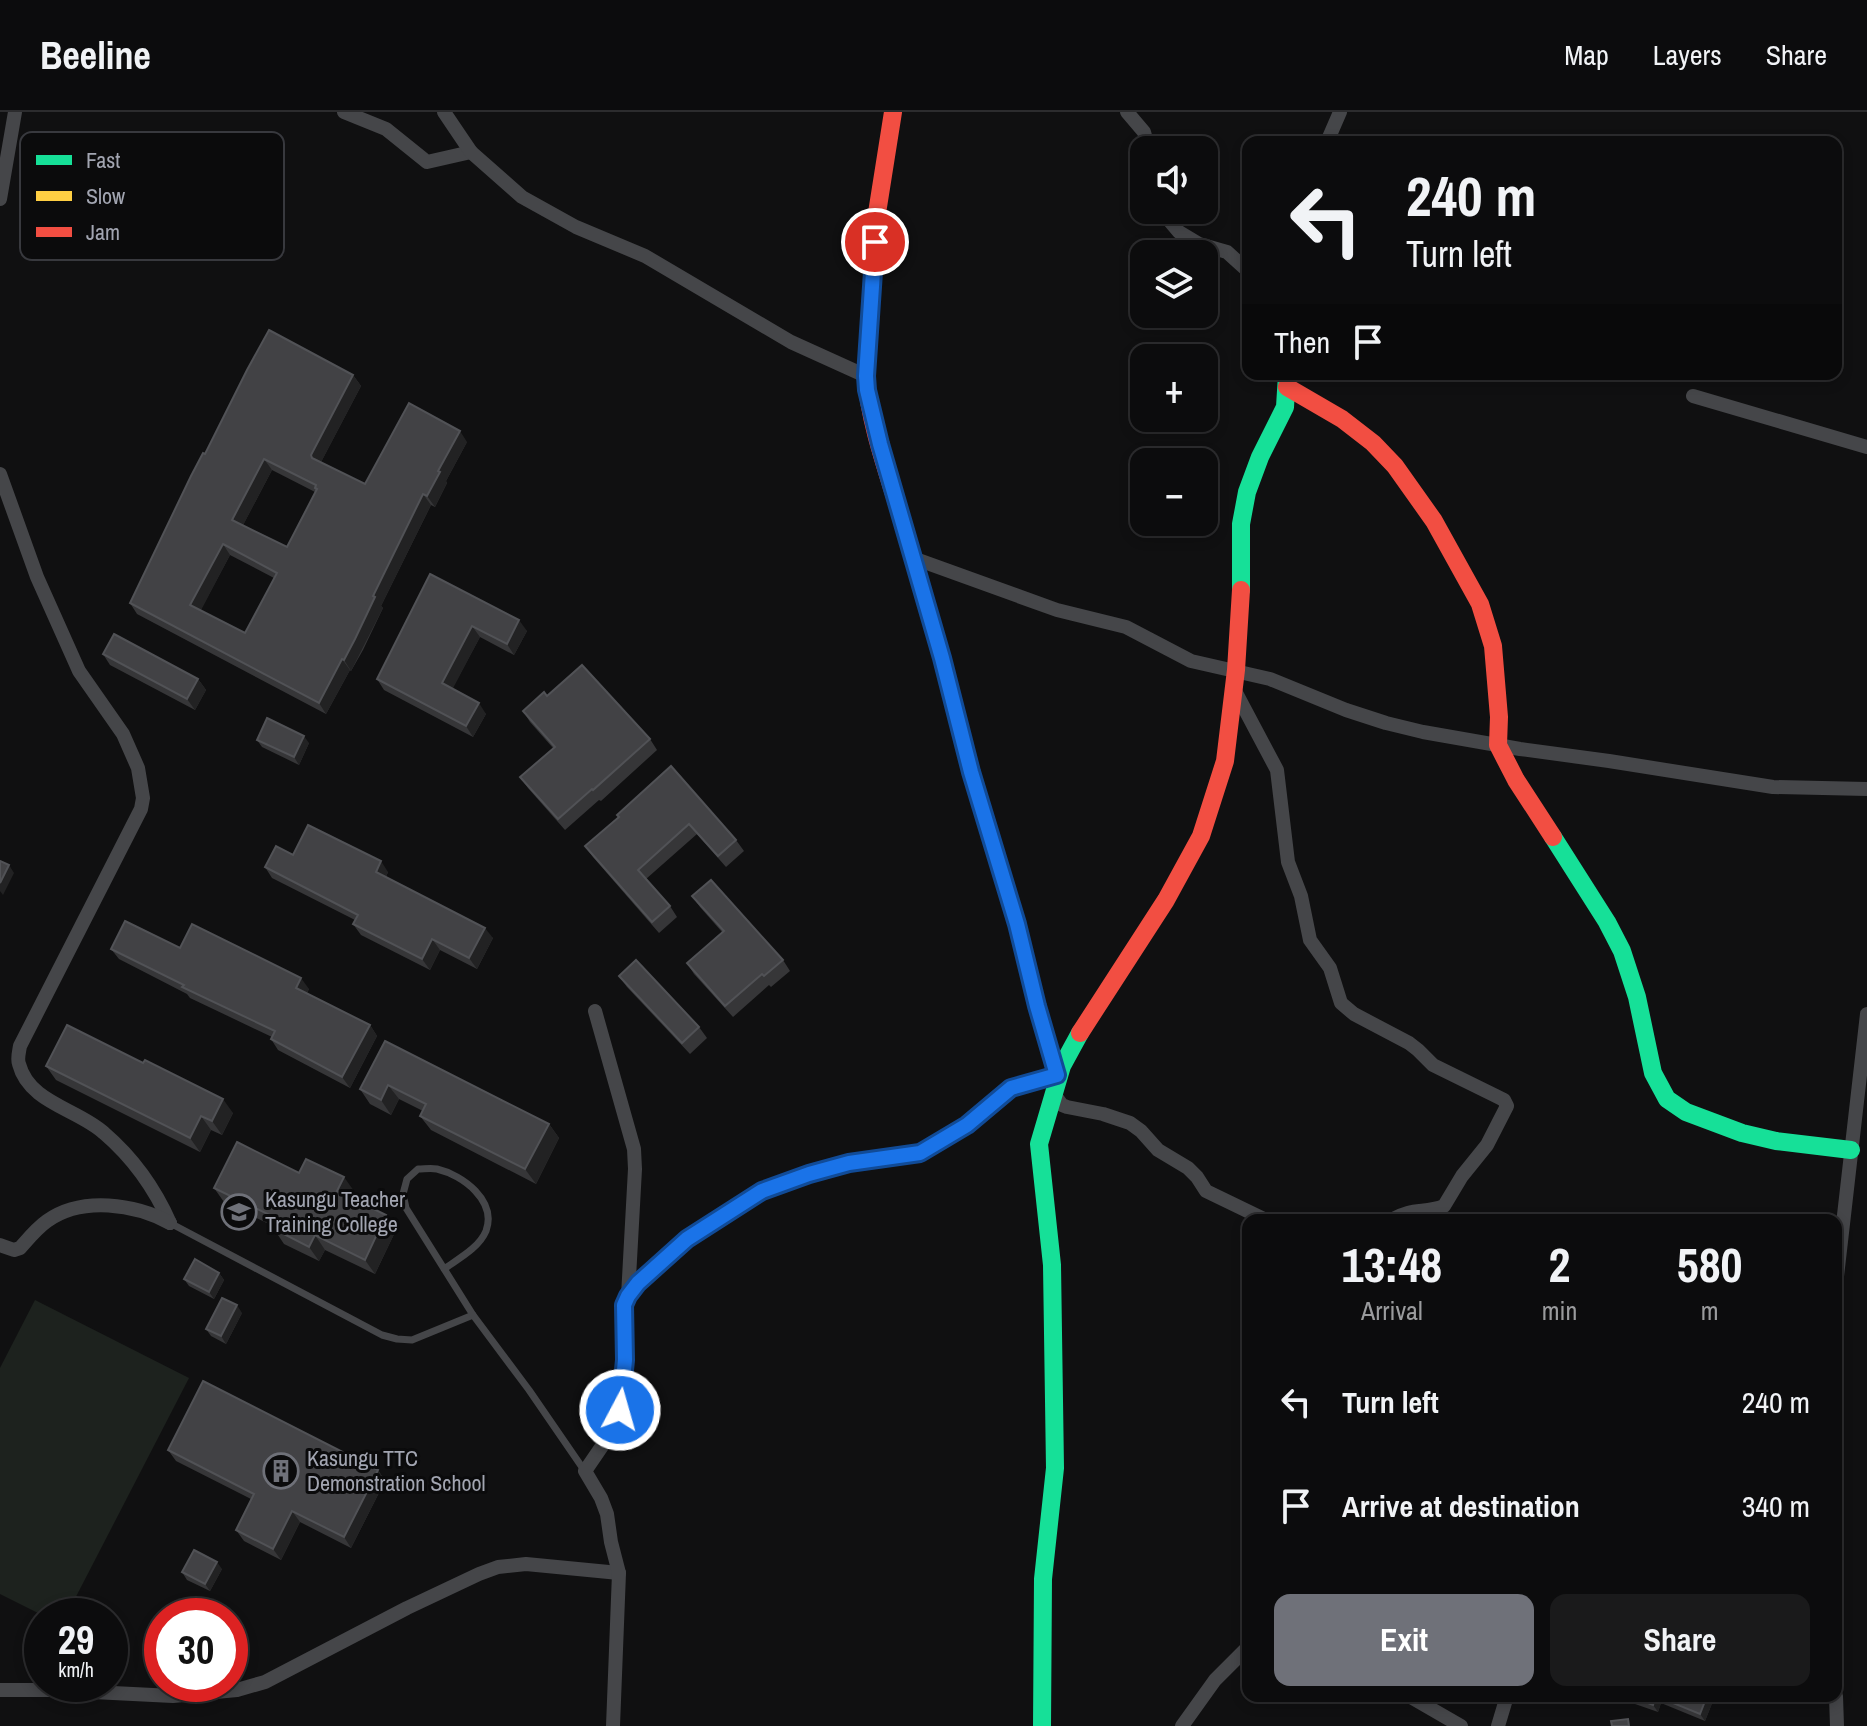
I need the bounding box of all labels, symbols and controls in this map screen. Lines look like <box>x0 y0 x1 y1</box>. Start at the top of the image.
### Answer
text: Beeline <box>40 30 151 81</box>
text: Map <box>1564 36 1609 74</box>
text: Layers <box>1653 36 1722 74</box>
text: Share <box>1766 36 1827 74</box>
legend <box>20 132 284 260</box>
map controls <box>1130 136 1218 536</box>
button: sound <box>1130 136 1218 224</box>
text: Fast <box>86 145 120 175</box>
text: 240 m <box>1406 158 1536 233</box>
icon: left <box>1274 168 1378 272</box>
text: Slow <box>86 181 125 211</box>
pin <box>841 208 909 276</box>
text: Jam <box>86 217 120 247</box>
icon: arrive <box>853 220 897 264</box>
text: Turn left <box>1406 230 1512 278</box>
button: layers <box>1130 240 1218 328</box>
icon: arrive <box>1346 320 1390 364</box>
text: Then <box>1274 322 1330 362</box>
button: + <box>1130 344 1218 432</box>
button: − <box>1130 448 1218 536</box>
place label: Kasungu Teacher Training College <box>265 1184 405 1239</box>
school or university icon: Kasungu Teacher Training College <box>220 1193 258 1231</box>
text: 13:48 <box>1342 1232 1442 1297</box>
text: 2 <box>1549 1232 1570 1297</box>
text: 580 <box>1677 1232 1742 1297</box>
text: Arrival <box>1361 1293 1423 1328</box>
text: min <box>1542 1293 1577 1328</box>
text: m <box>1701 1293 1719 1328</box>
position arrow <box>578 1368 662 1452</box>
icon: left <box>1274 1380 1318 1424</box>
text: Turn left <box>1342 1382 1439 1422</box>
text: 240 m <box>1742 1382 1810 1422</box>
place label: Kasungu TTC Demonstration School <box>307 1443 486 1498</box>
building icon: Kasungu TTC Demonstration School <box>262 1452 300 1490</box>
icon: arrive <box>1274 1484 1318 1528</box>
text: Arrive at destination <box>1342 1486 1580 1526</box>
text: 340 m <box>1742 1486 1810 1526</box>
button: Exit <box>1274 1594 1534 1686</box>
button: Share <box>1550 1594 1810 1686</box>
speed limit sign: 30 <box>144 1598 248 1702</box>
text: 29 <box>58 1613 94 1666</box>
text: km/h <box>58 1656 94 1683</box>

